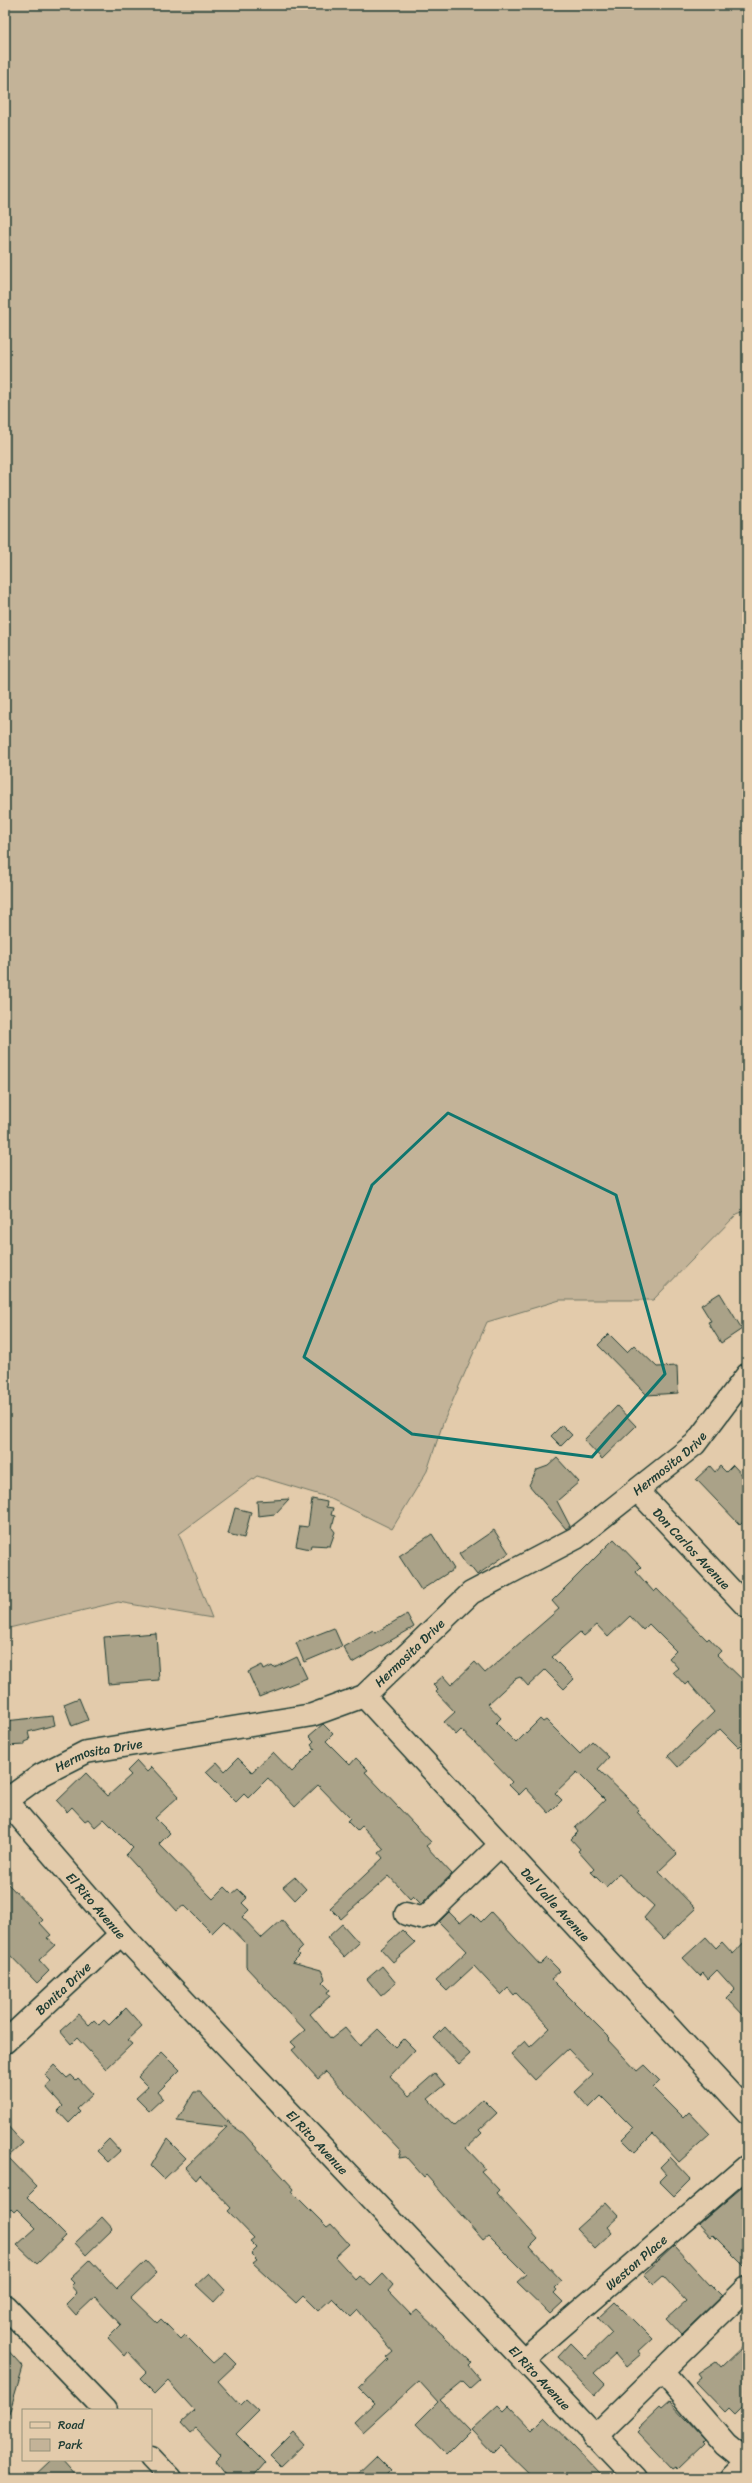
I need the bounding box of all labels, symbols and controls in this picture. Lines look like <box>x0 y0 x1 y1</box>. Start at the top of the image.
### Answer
street label: Hermosita Drive <box>627 1426 713 1502</box>
street label: Don Carlos Avenue <box>647 1502 736 1595</box>
street label: Hermosita Drive <box>369 1613 450 1693</box>
street label: Hermosita Drive <box>50 1732 144 1778</box>
street label: Del Valle Avenue <box>515 1862 596 1947</box>
street label: El Rito Avenue <box>60 1867 132 1945</box>
street label: Bonita Drive <box>30 1956 97 2021</box>
street label: El Rito Avenue <box>280 2104 354 2181</box>
street label: Weston Place <box>600 2228 673 2296</box>
street label: El Rito Avenue <box>503 2340 577 2416</box>
legend <box>22 2409 152 2461</box>
text: Road <box>58 2414 85 2436</box>
text: Park <box>58 2434 83 2456</box>

